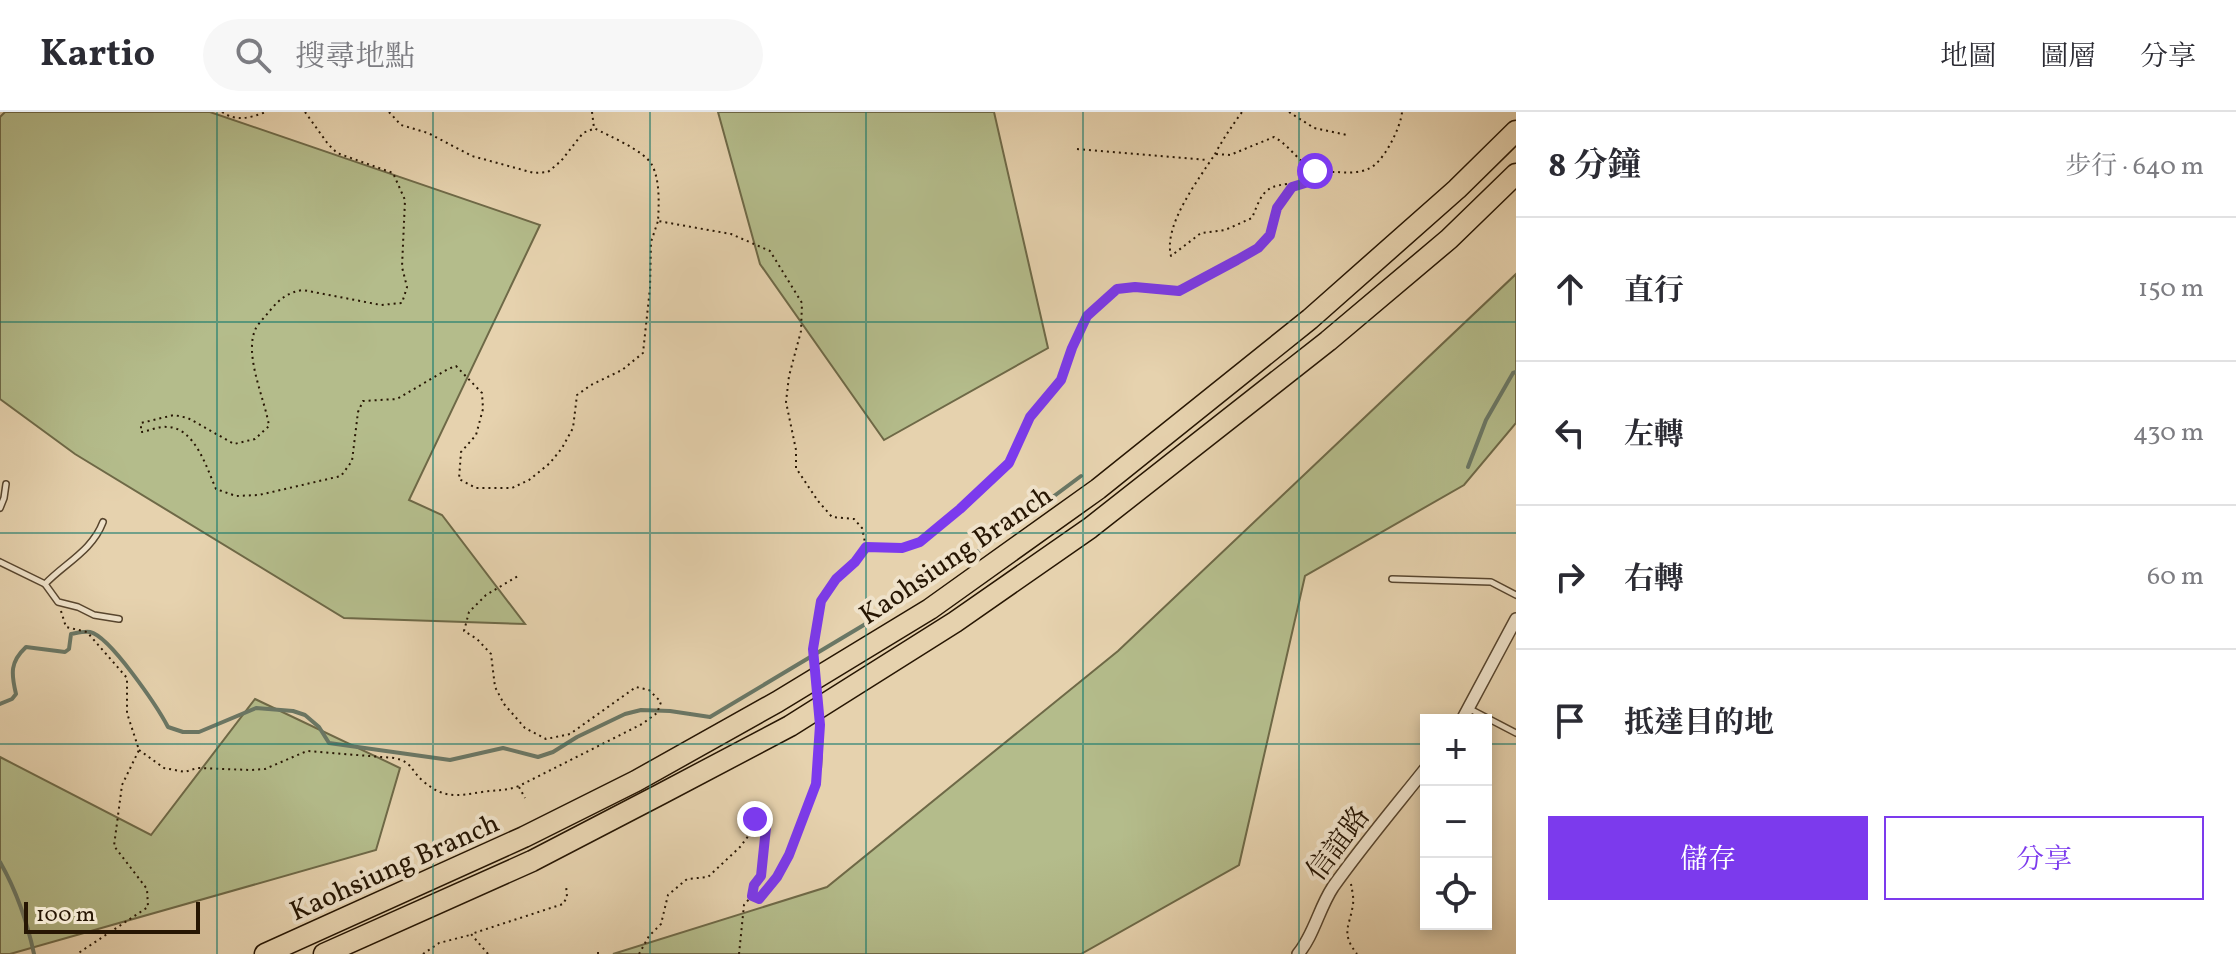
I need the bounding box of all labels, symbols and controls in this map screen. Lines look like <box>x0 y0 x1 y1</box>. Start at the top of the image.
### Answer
search box <box>203 19 763 91</box>
text: Kartio <box>40 29 155 82</box>
icon: search <box>231 33 275 77</box>
text: 搜尋地點 <box>295 37 415 79</box>
text: 地圖 <box>1940 38 1996 77</box>
text: 圖層 <box>2040 38 2096 77</box>
text: 分享 <box>2140 38 2196 77</box>
text: 8 分鐘 <box>1548 144 1641 191</box>
text: 步行 · 640 m <box>2065 149 2204 185</box>
route start <box>1297 153 1333 189</box>
icon: ahead <box>1548 267 1592 311</box>
text: 直行 <box>1624 271 1684 313</box>
text: 150 m <box>2138 271 2204 307</box>
icon: left <box>1548 411 1592 455</box>
text: 左轉 <box>1624 415 1684 457</box>
text: 430 m <box>2133 415 2204 451</box>
street label: Kaohsiung Branch <box>852 477 1061 635</box>
icon: right <box>1548 555 1592 599</box>
text: 右轉 <box>1624 559 1684 601</box>
text: 60 m <box>2147 559 2204 595</box>
icon: arrive <box>1548 699 1592 743</box>
text: 抵達目的地 <box>1624 703 1774 745</box>
map controls <box>1420 714 1492 930</box>
button: + <box>1420 714 1492 786</box>
button: − <box>1420 786 1492 858</box>
street label: 信誼路 <box>1298 799 1380 890</box>
route end <box>737 801 773 837</box>
street label: Kaohsiung Branch <box>284 805 506 932</box>
button: 儲存 <box>1548 816 1868 900</box>
button: 分享 <box>1884 816 2204 900</box>
button: locate <box>1420 858 1492 930</box>
scale bar <box>24 898 200 934</box>
text: 100 m <box>36 900 95 931</box>

